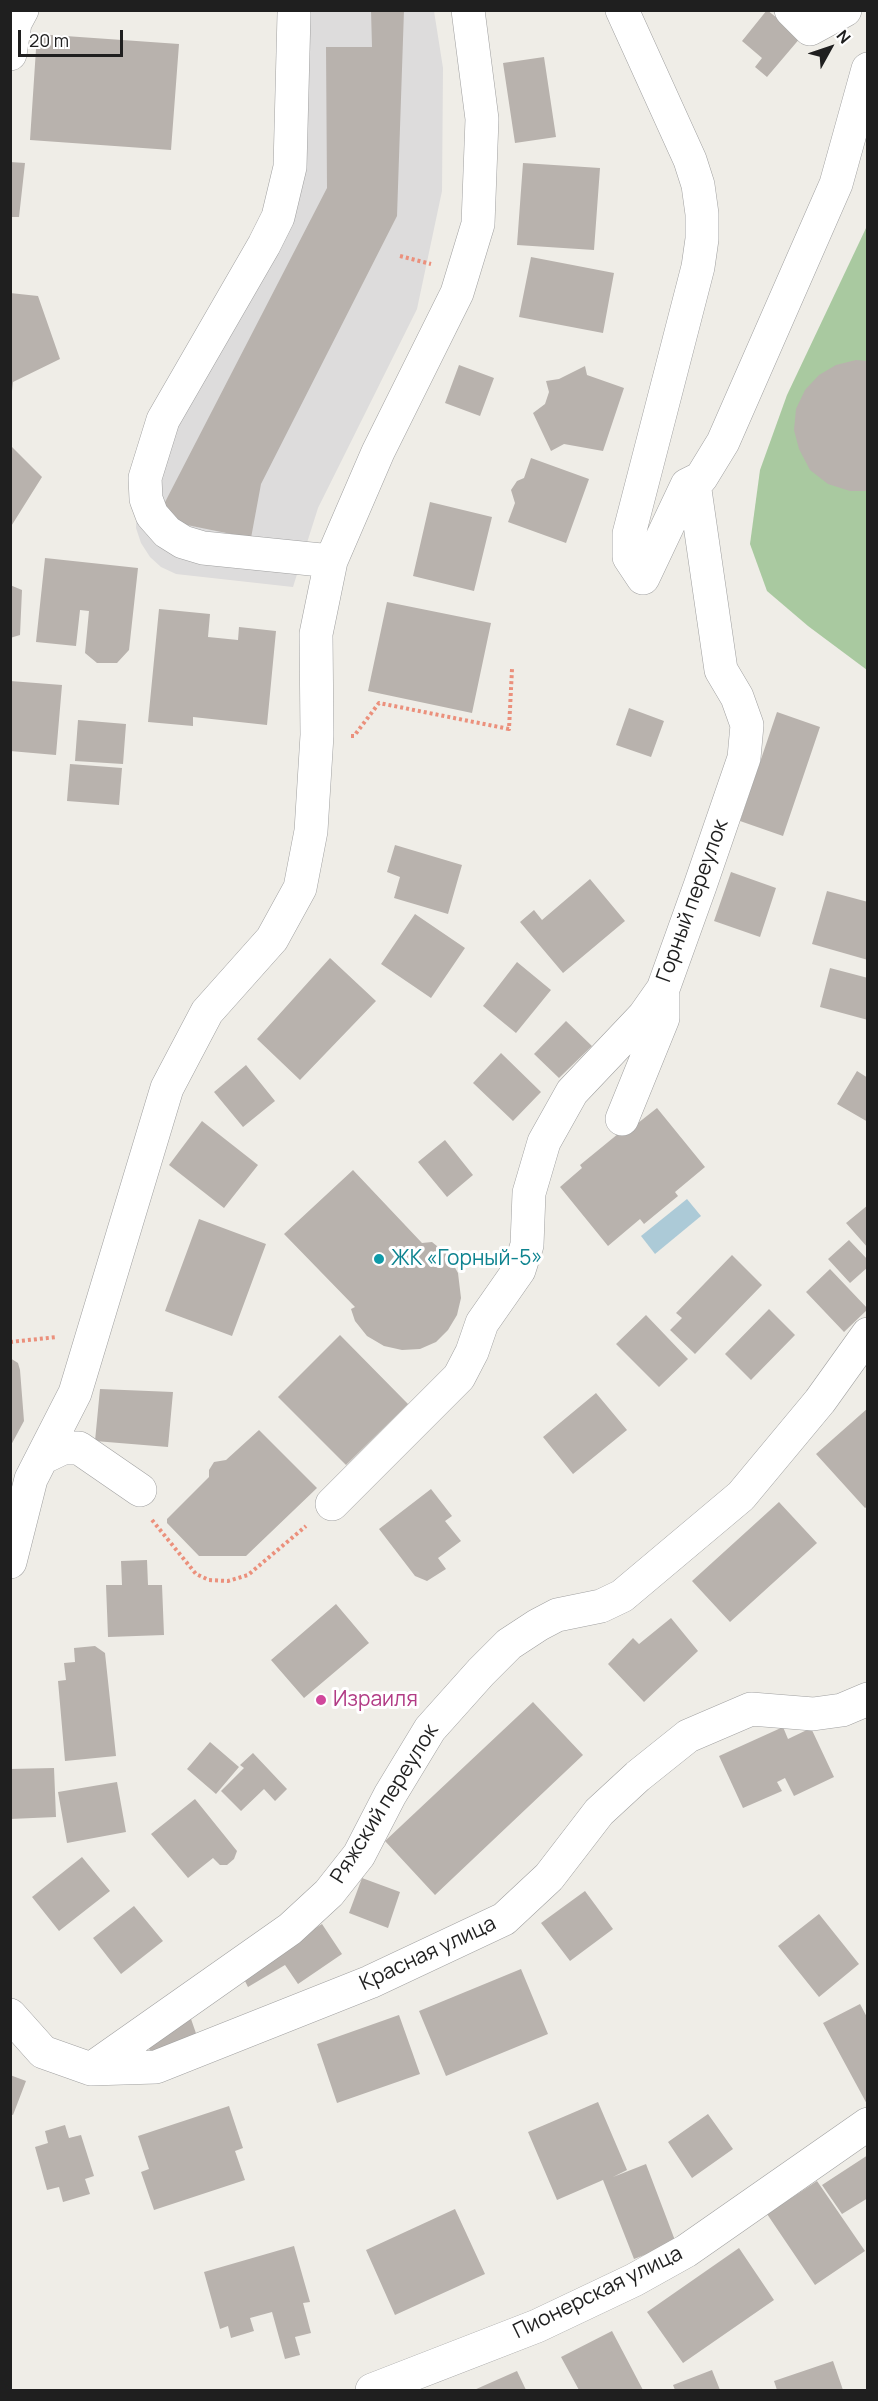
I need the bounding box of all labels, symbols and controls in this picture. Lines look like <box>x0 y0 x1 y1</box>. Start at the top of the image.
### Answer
scale bar <box>21 18 126 56</box>
north arrow <box>800 18 860 78</box>
text: N <box>832 25 856 48</box>
text: 20 m <box>29 28 69 52</box>
street label: Горный переулок <box>652 816 734 986</box>
place label: ЖК «Горный-5» <box>391 1246 543 1272</box>
marker: ЖК «Горный-5» <box>372 1252 386 1266</box>
place label: Израиля <box>333 1687 418 1713</box>
marker: Израиля <box>314 1693 328 1707</box>
street label: Ряжский переулок <box>326 1720 444 1888</box>
street label: Красная улица <box>356 1911 500 1997</box>
street label: Пионерская улица <box>509 2241 687 2345</box>

